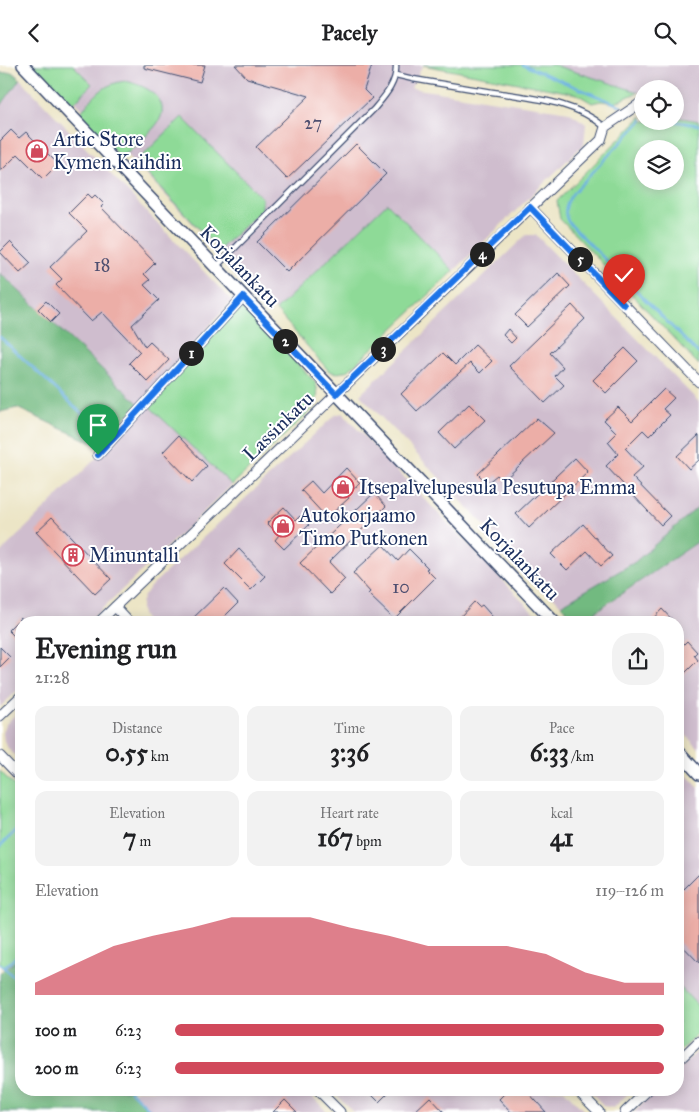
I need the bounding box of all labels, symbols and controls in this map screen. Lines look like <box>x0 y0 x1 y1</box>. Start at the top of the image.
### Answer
icon: back <box>20 19 48 47</box>
text: Pacely <box>322 19 377 46</box>
icon: search <box>651 19 679 47</box>
map controls <box>634 80 684 190</box>
button: locate <box>634 80 684 130</box>
house number: 27 <box>304 112 322 134</box>
place label: Artic Store Kymen Kaihdin <box>52 127 182 174</box>
shop icon: Artic Store Kymen Kaihdin <box>25 139 49 163</box>
button: layers <box>634 140 684 190</box>
street label: Korjalankatu <box>195 220 285 312</box>
pin: 4 <box>470 241 494 267</box>
text: 4 <box>479 246 486 263</box>
pin: 5 <box>568 247 592 271</box>
text: 5 <box>577 251 584 268</box>
house number: 18 <box>94 254 110 276</box>
pin <box>603 254 645 305</box>
icon: check <box>610 261 638 289</box>
pin: 2 <box>272 329 298 353</box>
text: 2 <box>282 333 289 350</box>
pin: 3 <box>370 337 396 361</box>
pin: 1 <box>178 341 204 365</box>
text: 3 <box>381 341 386 358</box>
text: 1 <box>189 345 194 362</box>
street label: Lassinkatu <box>237 386 319 466</box>
pin <box>77 404 119 455</box>
icon: arrive <box>84 411 112 439</box>
shop icon: Itsepalvelupesula Pesutupa Emma <box>331 475 355 499</box>
place label: Itsepalvelupesula Pesutupa Emma <box>359 475 636 499</box>
place label: Autokorjaamo Timo Putkonen <box>298 503 428 550</box>
street label: Korjalankatu <box>475 513 565 605</box>
shop icon: Autokorjaamo Timo Putkonen <box>271 514 295 538</box>
building icon: Minuntalli <box>61 543 85 567</box>
place label: Minuntalli <box>89 543 180 567</box>
house number: 10 <box>392 576 410 598</box>
text: Evening run <box>35 631 177 666</box>
button: share <box>612 633 664 685</box>
text: 21:28 <box>35 668 70 687</box>
text: Distance <box>112 720 162 737</box>
text: Time <box>334 720 365 737</box>
text: Pace <box>549 720 575 737</box>
text: 0.55 <box>105 737 148 768</box>
text: 3:36 <box>330 737 369 768</box>
text: 6:33 <box>530 737 569 768</box>
text: km <box>148 748 169 765</box>
text: /km <box>569 748 594 765</box>
text: Elevation <box>109 805 165 822</box>
text: Heart rate <box>320 805 379 822</box>
text: kcal <box>551 805 573 822</box>
text: 7 <box>123 822 136 853</box>
text: 167 <box>317 822 353 853</box>
text: 41 <box>550 822 574 853</box>
text: m <box>136 833 151 850</box>
text: bpm <box>353 833 382 850</box>
text: Elevation <box>35 881 99 900</box>
text: 119–126 m <box>595 881 664 900</box>
text: 100 m <box>35 1021 77 1040</box>
text: 6:23 <box>115 1021 142 1040</box>
text: 200 m <box>35 1059 78 1078</box>
text: 6:23 <box>115 1059 142 1078</box>

